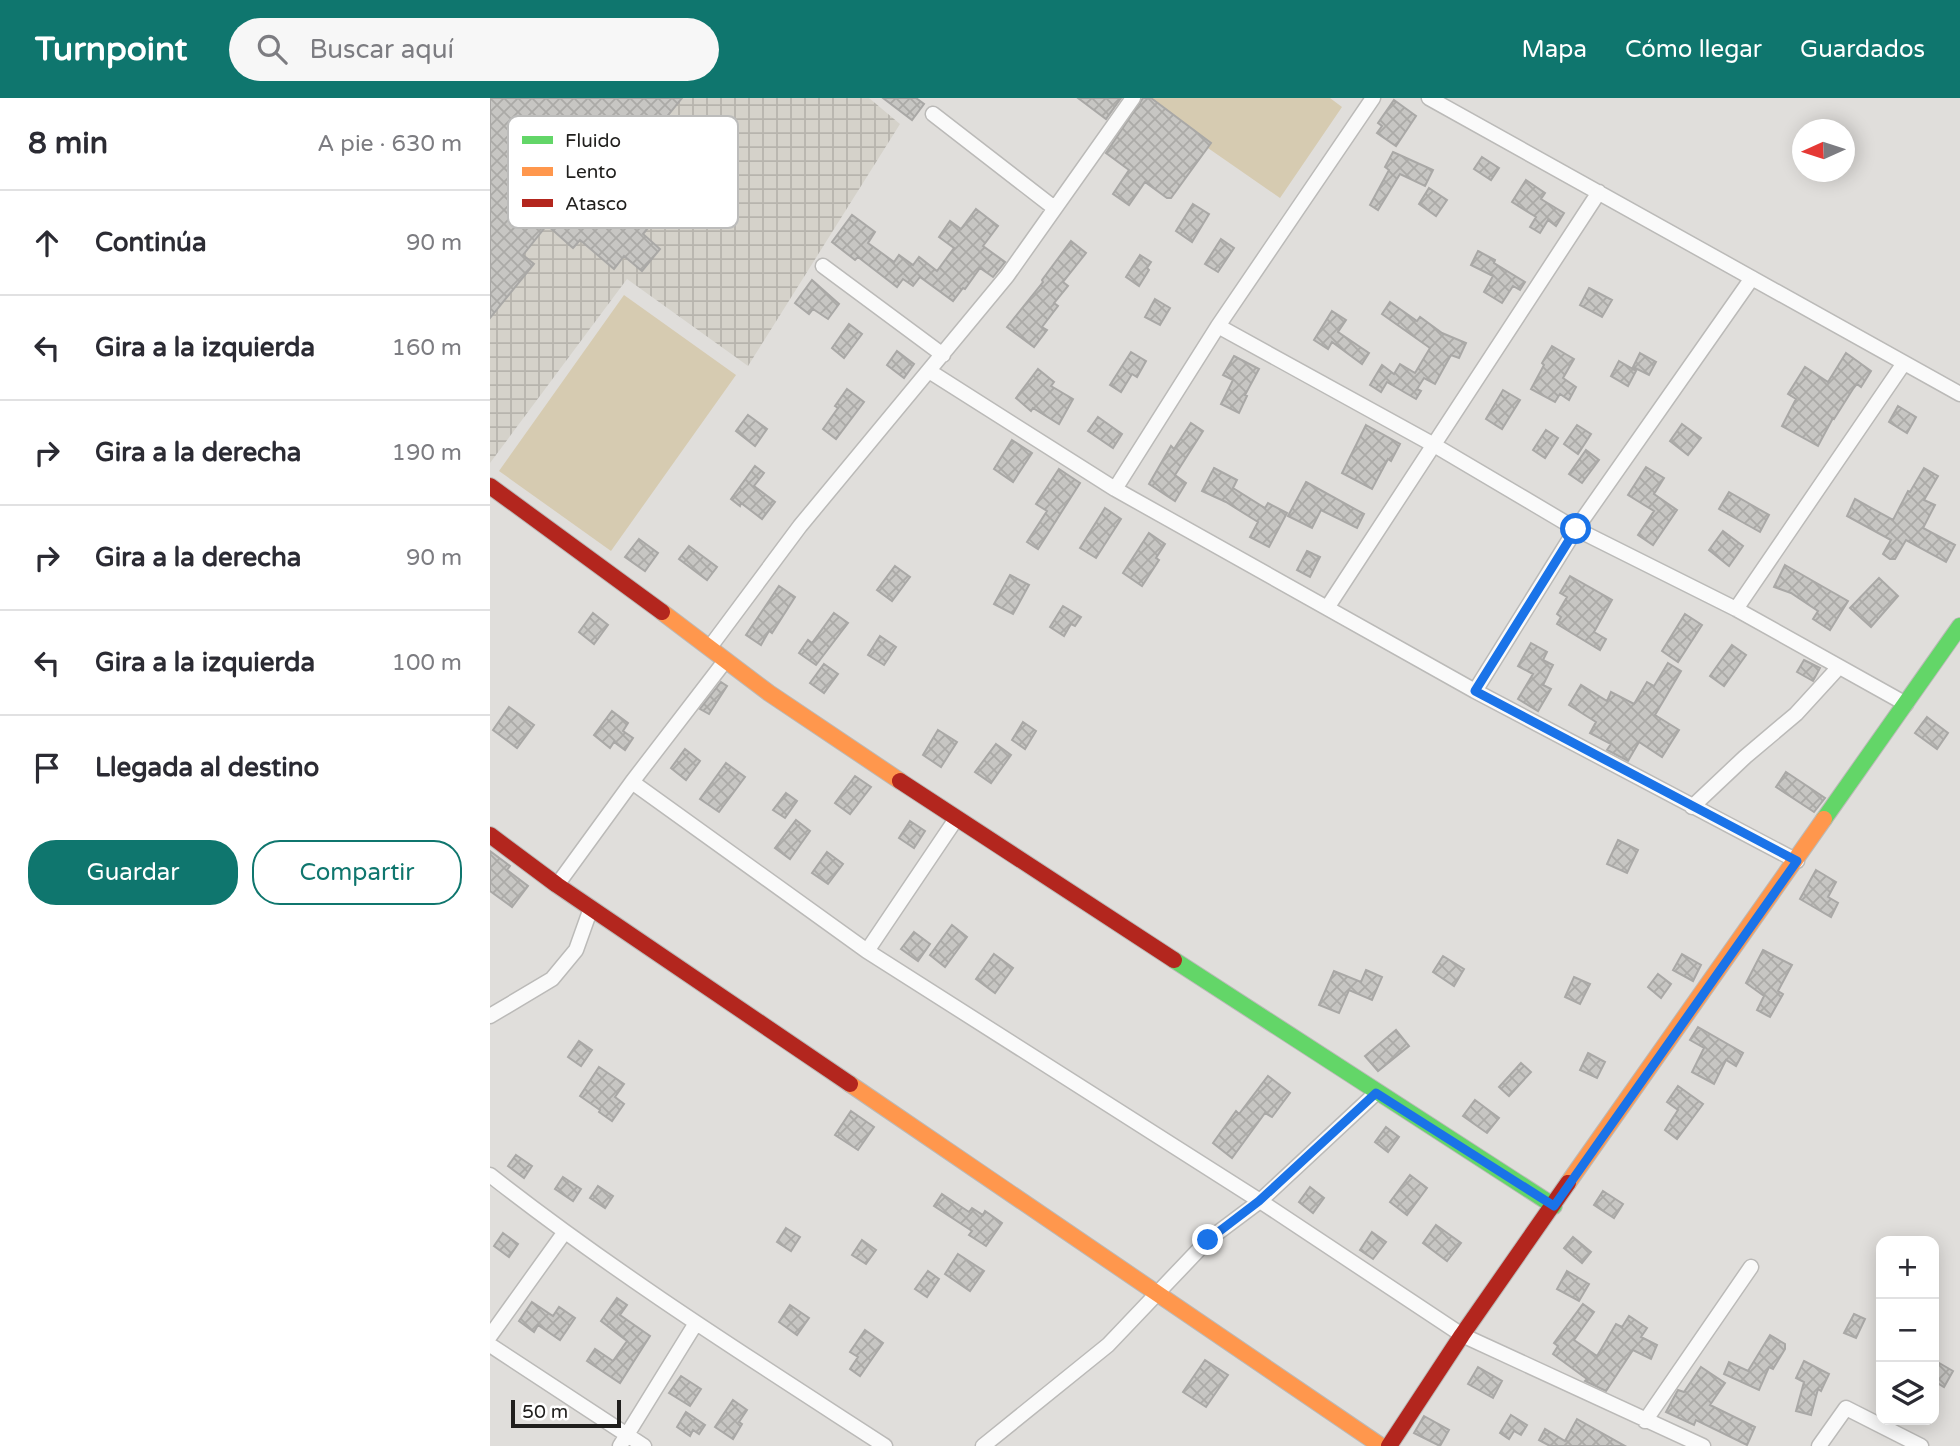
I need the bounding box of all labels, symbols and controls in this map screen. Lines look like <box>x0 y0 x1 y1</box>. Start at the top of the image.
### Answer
search box <box>229 18 719 81</box>
text: Turnpoint <box>35 30 187 69</box>
icon: search <box>253 30 291 68</box>
text: Buscar aquí <box>309 34 454 65</box>
text: Mapa <box>1522 35 1587 64</box>
text: Cómo llegar <box>1625 35 1762 64</box>
text: Guardados <box>1800 35 1925 64</box>
legend <box>508 116 738 228</box>
north arrow <box>1792 119 1855 182</box>
text: 8 min <box>28 125 108 162</box>
text: A pie · 630 m <box>317 130 462 158</box>
text: Fluido <box>565 130 621 152</box>
text: Lento <box>565 161 617 183</box>
text: Atasco <box>565 193 627 215</box>
icon: ahead <box>28 224 66 262</box>
text: Continúa <box>95 227 207 258</box>
text: 90 m <box>406 229 462 257</box>
icon: left <box>28 329 66 367</box>
text: Gira a la izquierda <box>95 332 315 363</box>
text: 160 m <box>392 334 462 362</box>
icon: right <box>28 434 66 472</box>
text: Gira a la derecha <box>95 437 301 468</box>
text: 190 m <box>392 439 462 467</box>
route start <box>1560 513 1591 544</box>
icon: right <box>28 539 66 577</box>
text: Gira a la derecha <box>95 542 301 573</box>
text: 90 m <box>406 544 462 572</box>
icon: left <box>28 644 66 682</box>
text: Gira a la izquierda <box>95 647 315 678</box>
text: 100 m <box>392 649 462 677</box>
icon: arrive <box>28 749 66 787</box>
text: Llegada al destino <box>95 752 319 783</box>
button: Guardar <box>28 840 238 905</box>
button: Compartir <box>252 840 462 905</box>
route end <box>1192 1224 1223 1255</box>
map controls <box>1876 1236 1939 1425</box>
button: + <box>1876 1236 1939 1299</box>
button: − <box>1876 1299 1939 1362</box>
button: layers <box>1876 1362 1939 1425</box>
scale bar <box>511 1397 621 1429</box>
text: 50 m <box>522 1401 568 1423</box>

